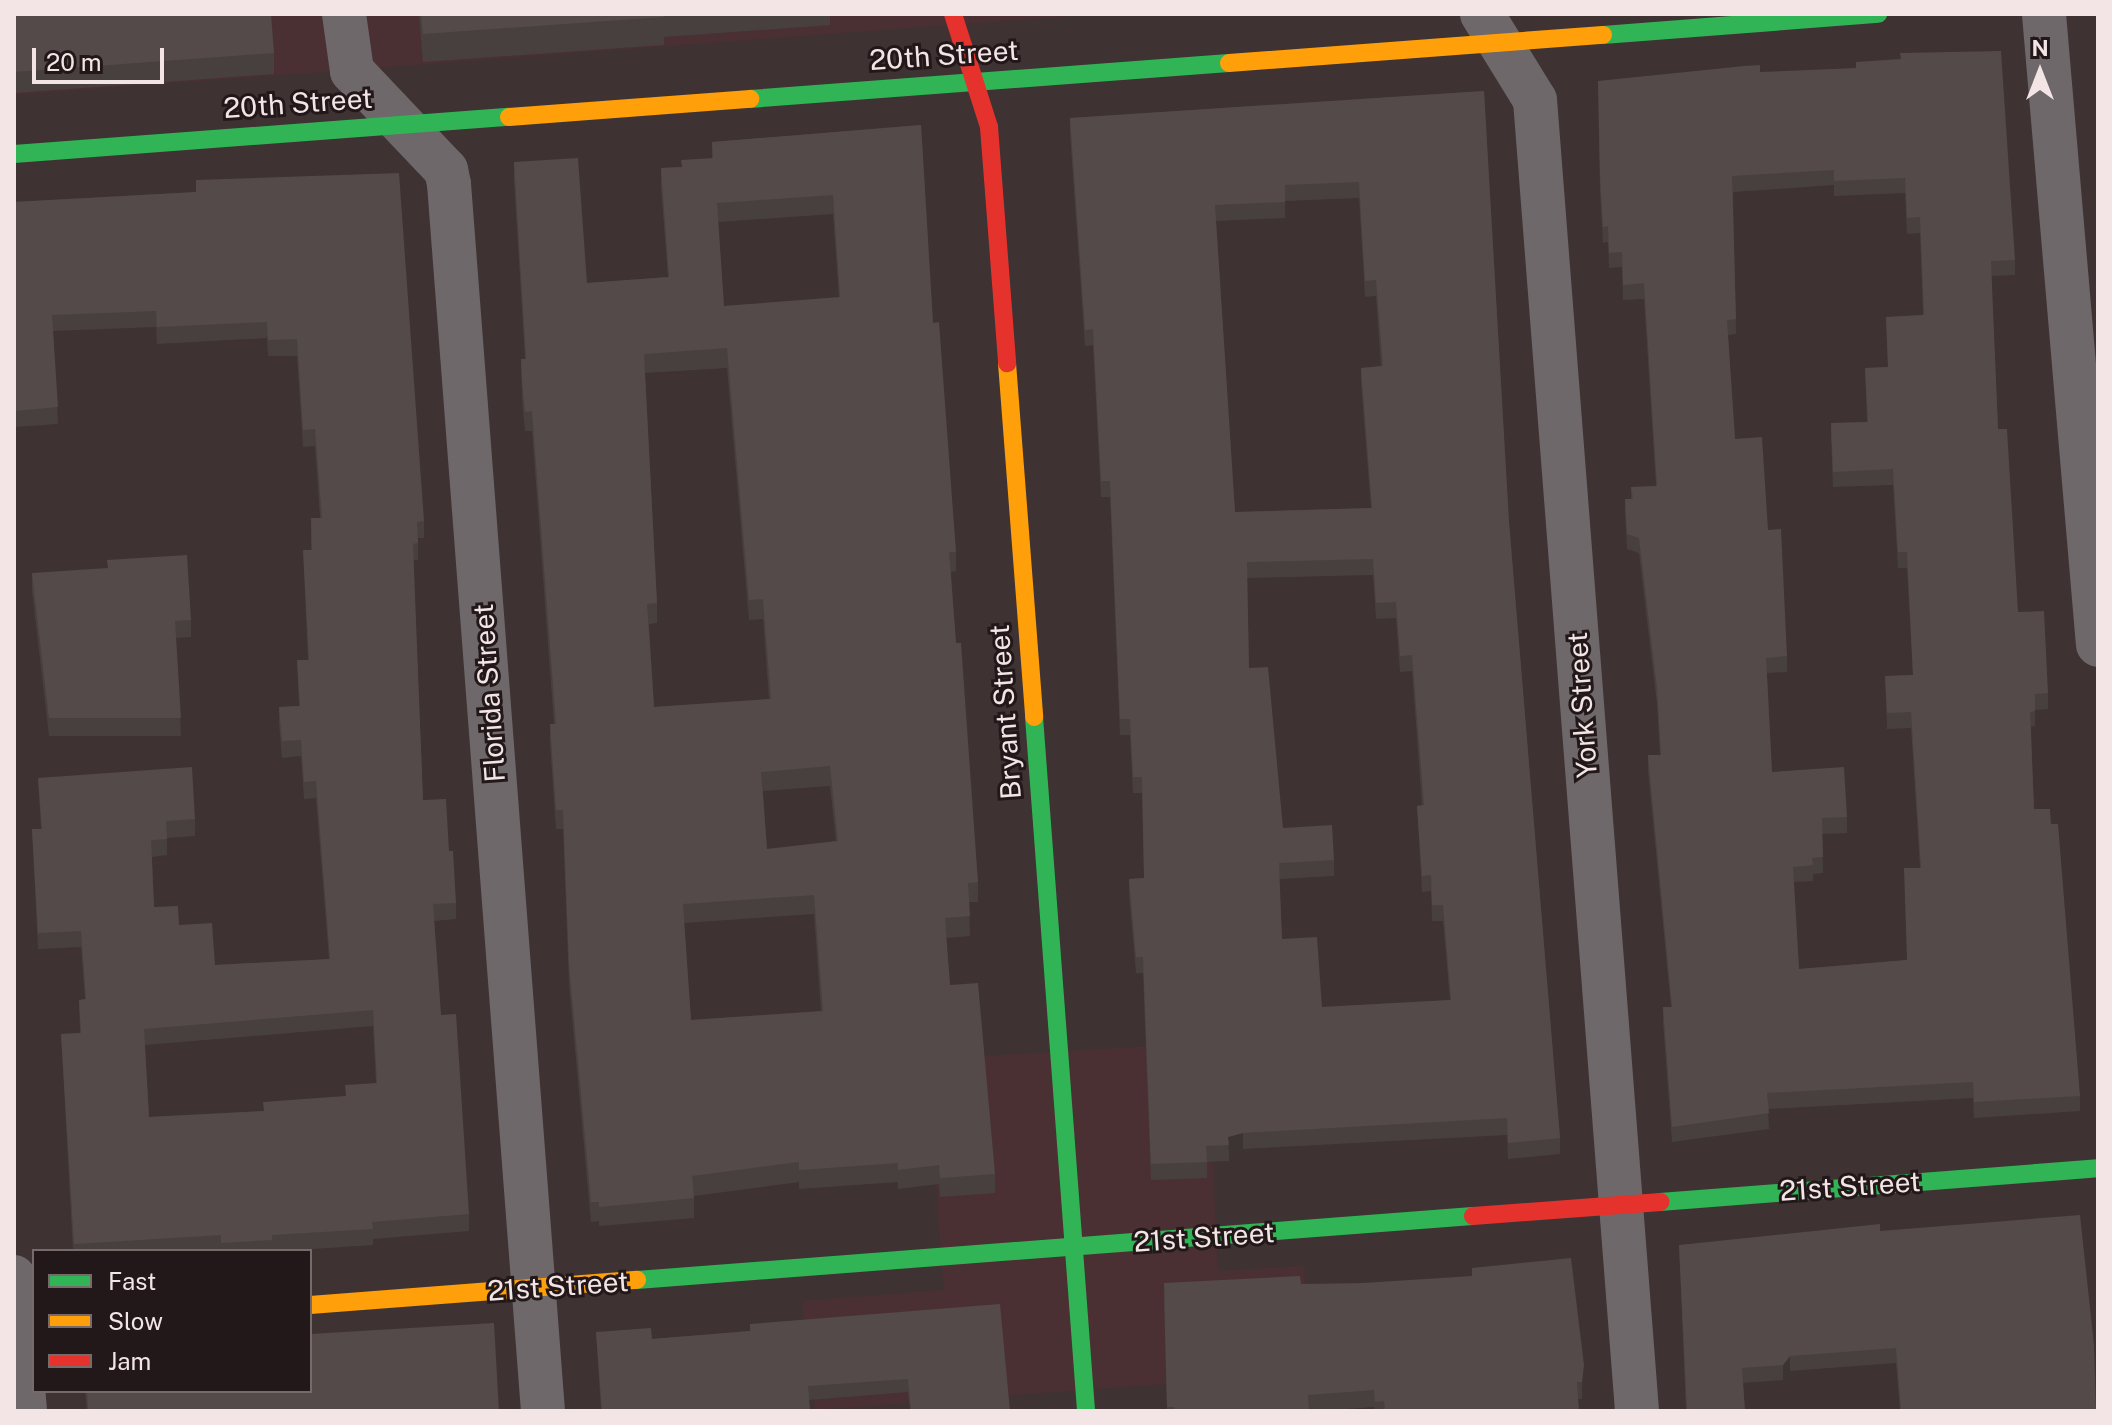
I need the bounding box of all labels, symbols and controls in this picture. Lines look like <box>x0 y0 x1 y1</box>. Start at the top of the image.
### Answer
scale bar <box>36 32 168 82</box>
north arrow <box>2000 32 2080 112</box>
street label: 20th Street <box>868 33 1020 77</box>
text: N <box>2031 35 2049 61</box>
text: 20 m <box>46 48 102 76</box>
street label: 20th Street <box>222 81 374 125</box>
street label: Florida Street <box>466 603 512 783</box>
street label: Bryant Street <box>982 623 1028 801</box>
street label: York Street <box>1560 631 1604 779</box>
street label: 21st Street <box>1778 1164 1922 1208</box>
street label: 21st Street <box>1132 1215 1276 1259</box>
legend <box>32 1249 312 1393</box>
street label: 21st Street <box>486 1264 630 1308</box>
text: Fast <box>108 1267 156 1295</box>
text: Slow <box>108 1307 163 1335</box>
text: Jam <box>108 1347 151 1375</box>

